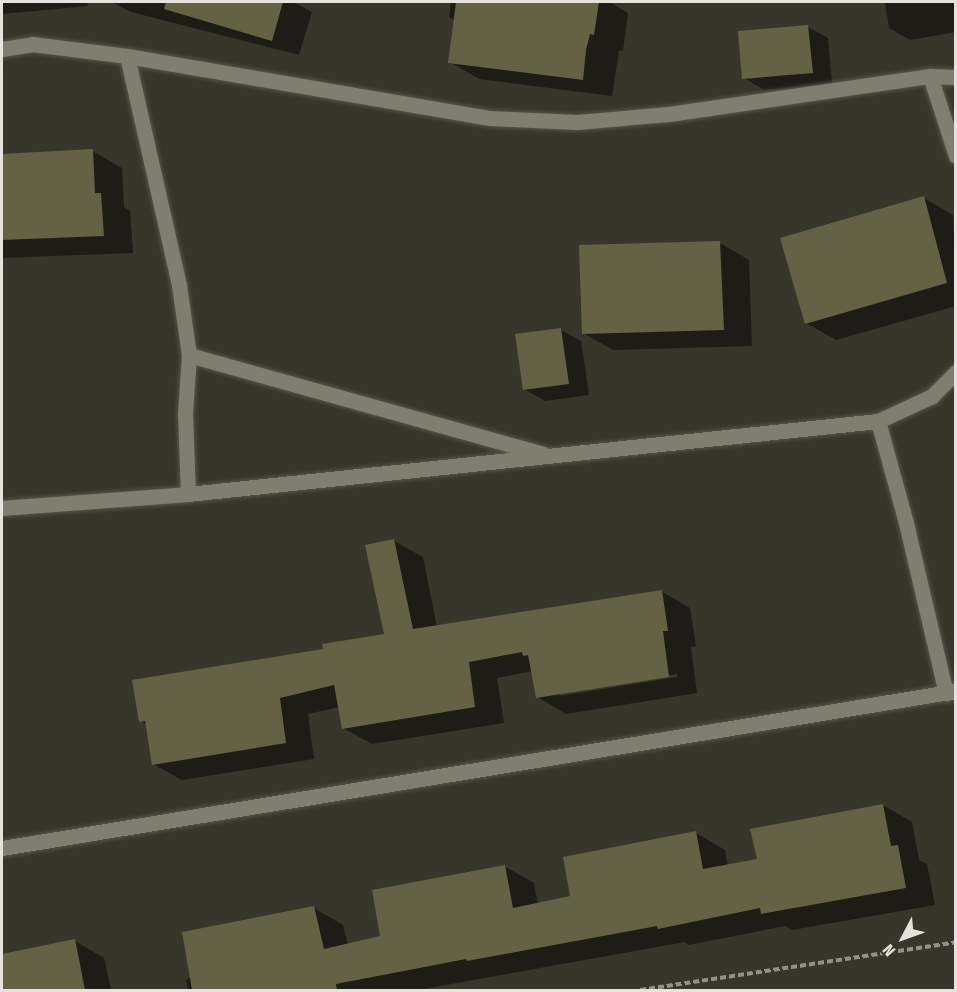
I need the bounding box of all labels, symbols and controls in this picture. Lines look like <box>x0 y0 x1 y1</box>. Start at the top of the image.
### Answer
north arrow <box>873 908 933 968</box>
text: N <box>879 940 899 960</box>

